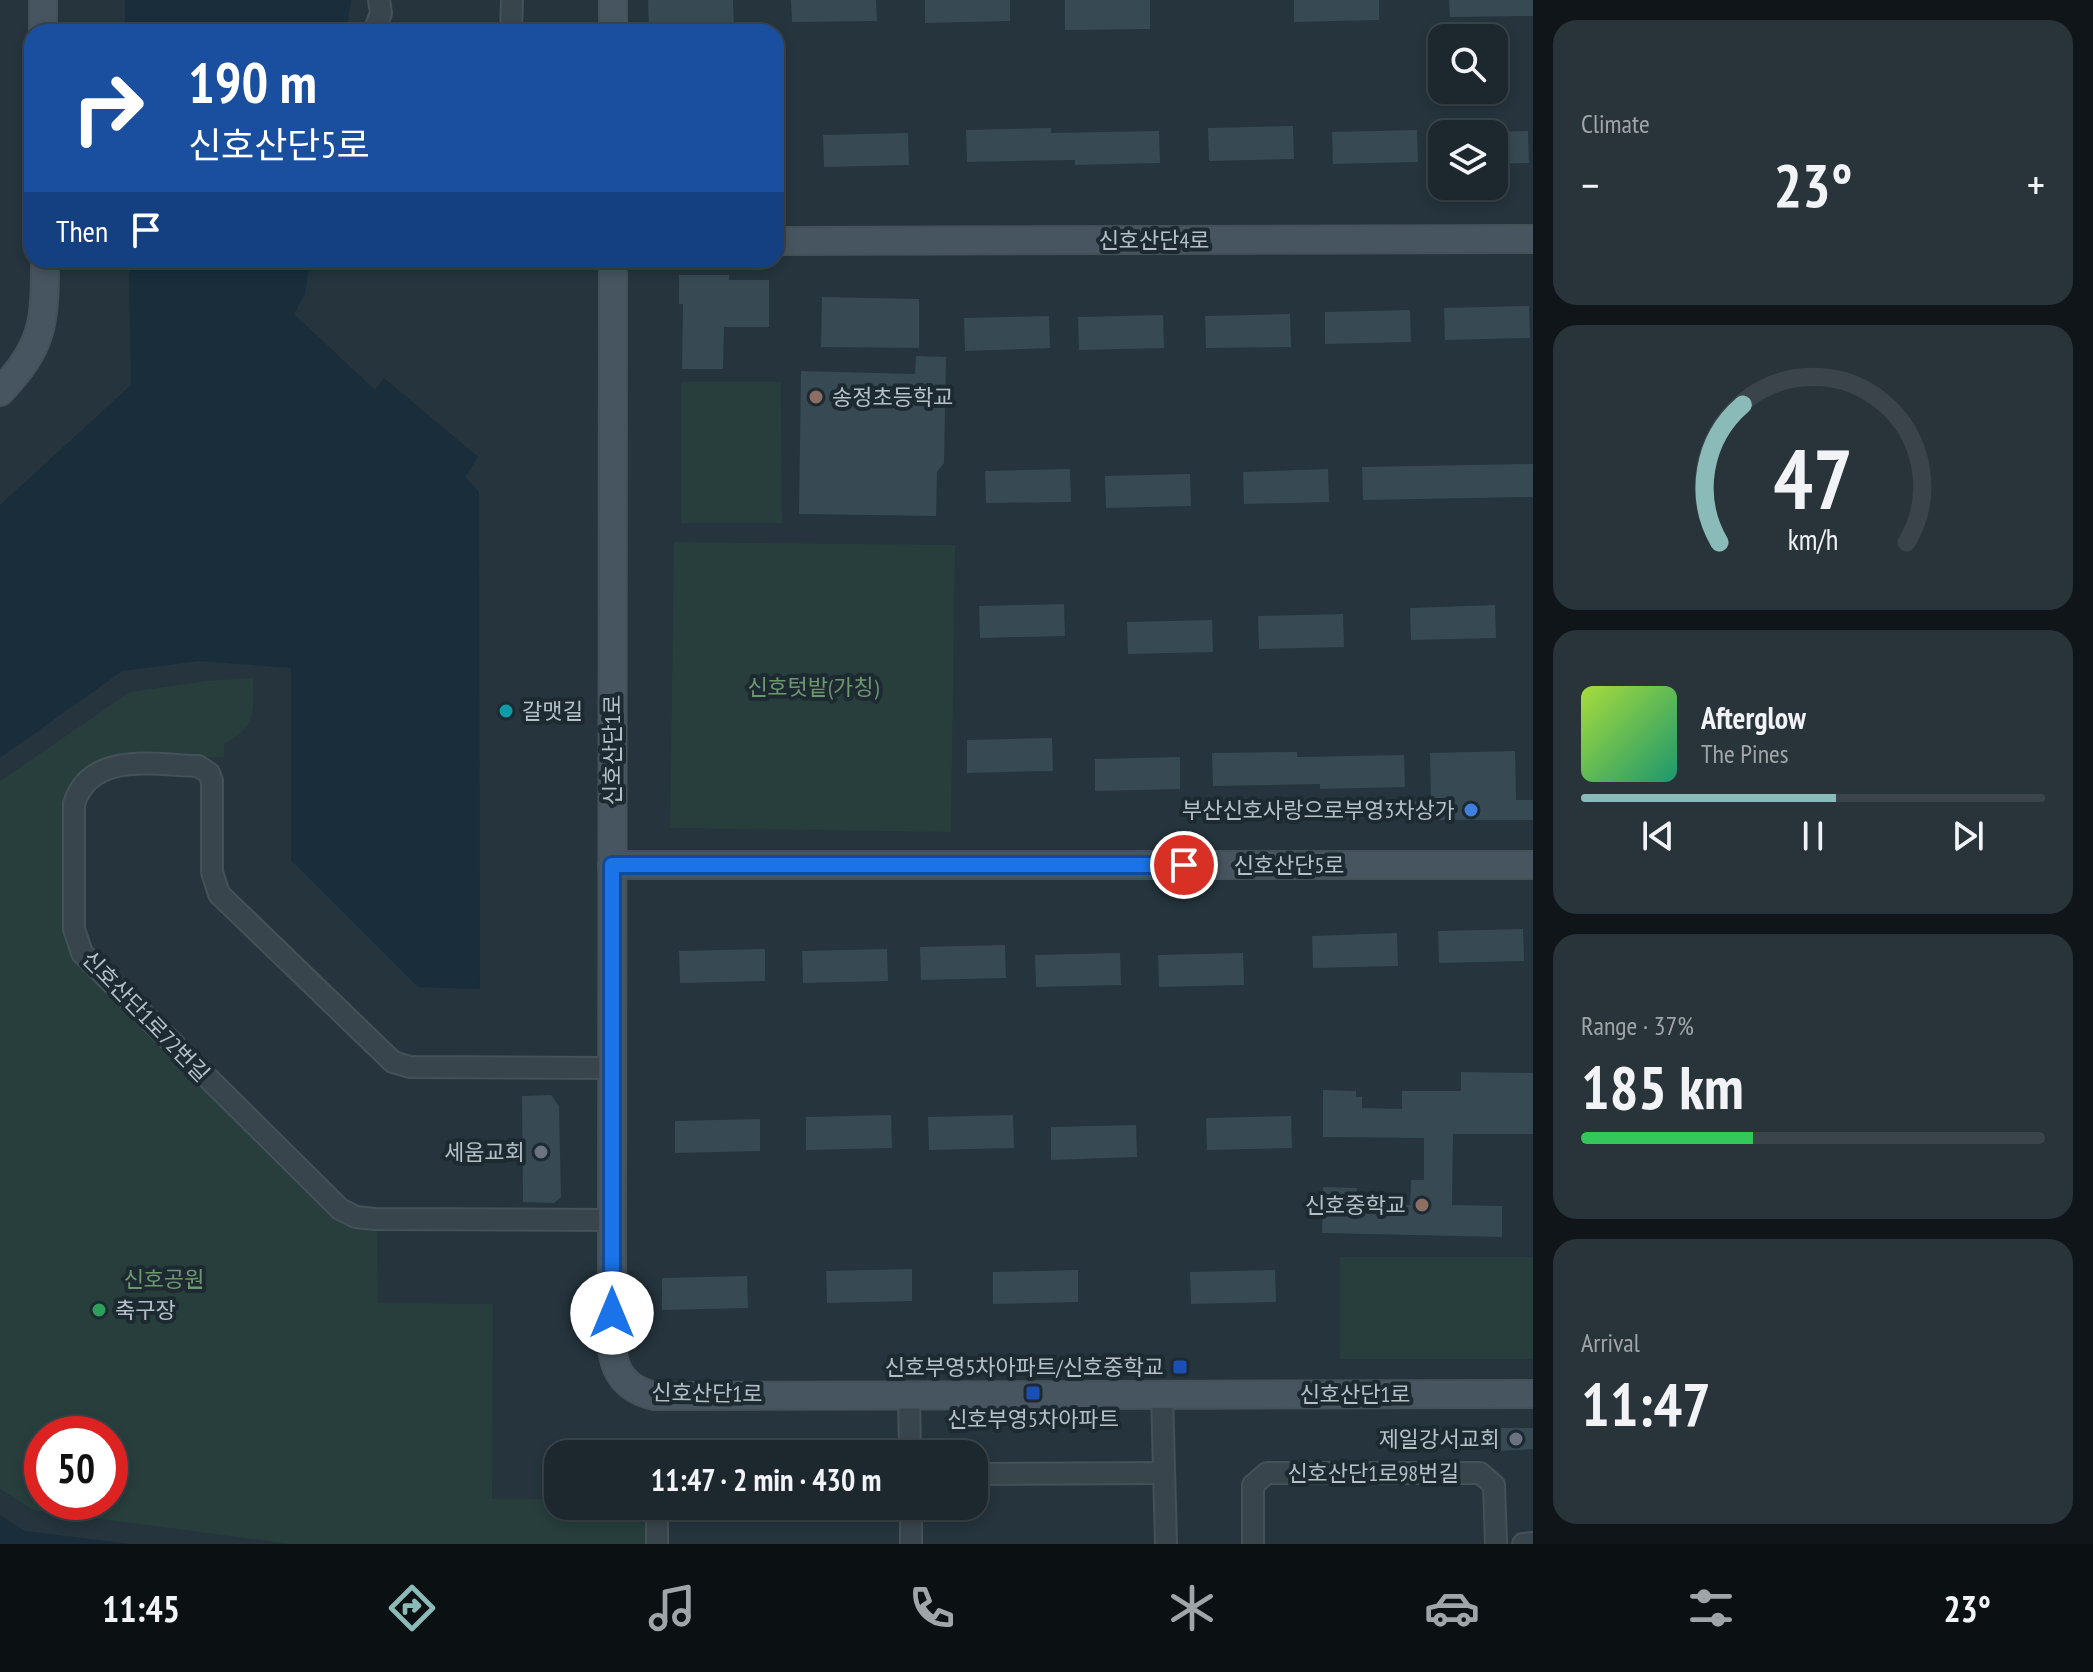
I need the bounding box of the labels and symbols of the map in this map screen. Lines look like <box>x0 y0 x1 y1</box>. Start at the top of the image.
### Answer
street label: 신호산단4로 <box>1098 226 1210 254</box>
place label: 송정초등학교 <box>832 383 953 411</box>
marker: 송정초등학교 <box>807 388 825 406</box>
park label: 신호텃밭(가칭) <box>747 673 880 701</box>
street label: 신호산단1로 <box>598 694 626 806</box>
place label: 갈맷길 <box>522 697 583 725</box>
marker: 갈맷길 <box>497 702 515 720</box>
place label: 부산신호사랑으로부영3차상가 <box>1182 796 1455 824</box>
marker: 부산신호사랑으로부영3차상가 <box>1462 801 1480 819</box>
pin <box>1150 831 1218 899</box>
street label: 신호산단5로 <box>1233 851 1345 879</box>
street label: 신호산단1로72번길 <box>76 945 216 1087</box>
place label: 세움교회 <box>444 1138 525 1166</box>
marker: 세움교회 <box>532 1143 550 1161</box>
place label: 신호중학교 <box>1305 1191 1406 1219</box>
marker: 신호중학교 <box>1413 1196 1431 1214</box>
park label: 신호공원 <box>124 1265 204 1293</box>
position arrow <box>570 1271 654 1355</box>
place label: 축구장 <box>115 1296 176 1324</box>
marker: 축구장 <box>90 1301 108 1319</box>
place label: 신호부영5차아파트/신호중학교 <box>884 1353 1164 1381</box>
marker: 신호부영5차아파트/신호중학교 <box>1171 1358 1189 1376</box>
street label: 신호산단1로 <box>651 1378 763 1408</box>
street label: 신호산단1로 <box>1299 1380 1411 1408</box>
marker: 신호부영5차아파트 <box>1024 1384 1042 1402</box>
place label: 신호부영5차아파트 <box>947 1405 1119 1433</box>
speed limit sign: 50 <box>24 1416 128 1520</box>
place label: 제일강서교회 <box>1379 1425 1500 1453</box>
marker: 제일강서교회 <box>1507 1430 1525 1448</box>
street label: 신호산단1로98번길 <box>1287 1459 1459 1487</box>

